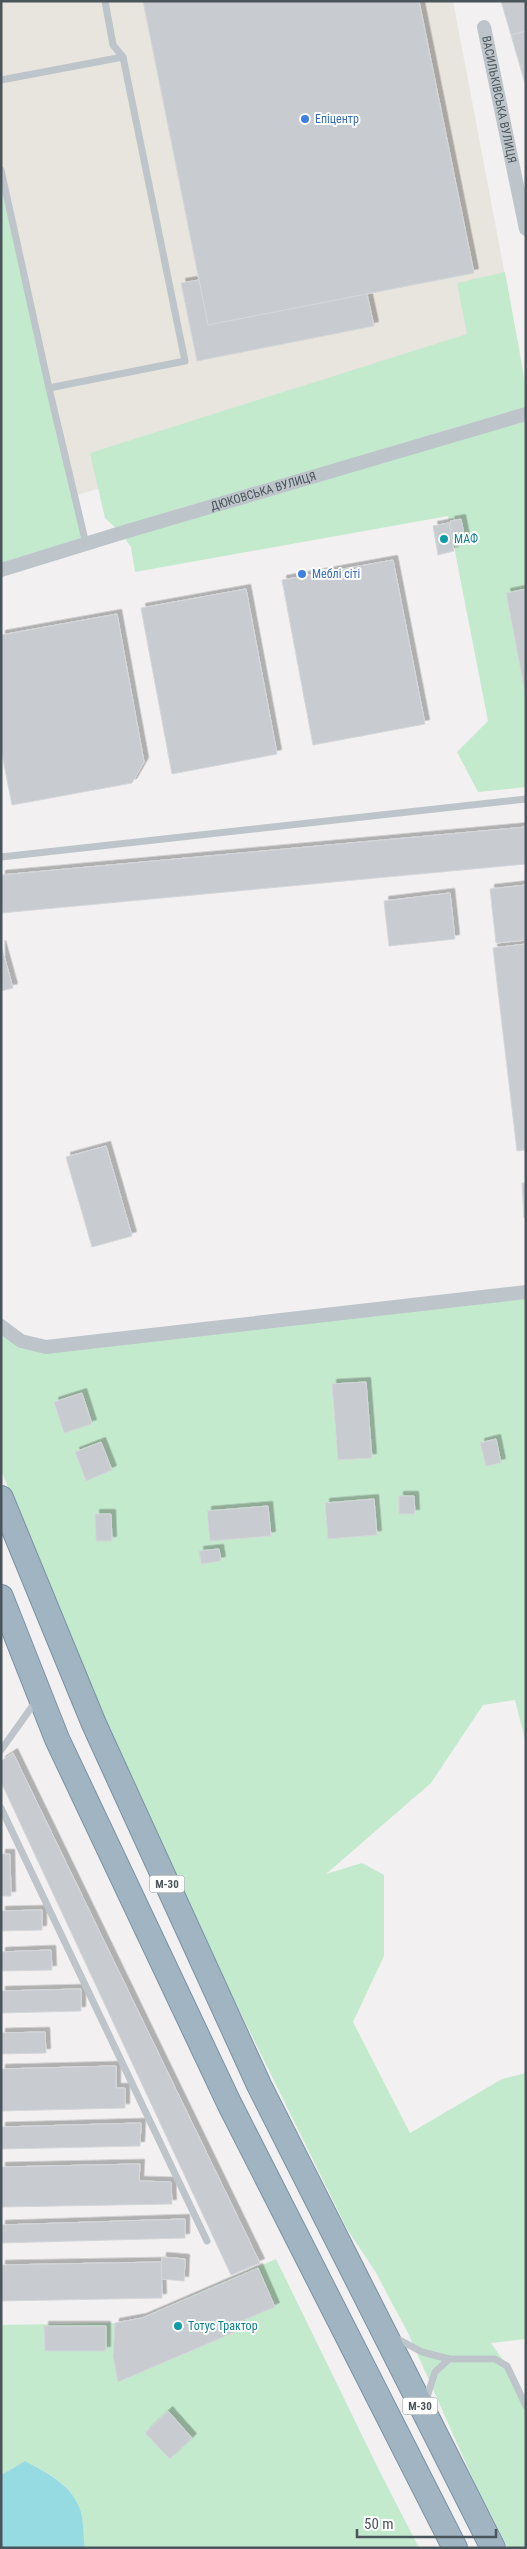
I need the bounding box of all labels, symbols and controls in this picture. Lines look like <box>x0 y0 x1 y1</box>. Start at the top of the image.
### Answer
street label: ВАСИЛЬКІВСЬКА ВУЛИЦЯ <box>479 34 519 164</box>
place label: Епіцентр <box>315 112 359 126</box>
marker: Епіцентр <box>299 113 311 125</box>
street label: ДЮКОВСЬКА ВУЛИЦЯ <box>209 469 318 513</box>
place label: МАФ <box>454 532 478 546</box>
marker: МАФ <box>438 533 450 545</box>
place label: Меблі сіті <box>312 567 360 581</box>
marker: Меблі сіті <box>296 568 308 580</box>
road number: М-30 <box>150 1876 184 1892</box>
place label: Тотус Трактор <box>188 2319 258 2333</box>
marker: Тотус Трактор <box>172 2320 184 2332</box>
road number: М-30 <box>402 2398 438 2414</box>
scale bar <box>357 2506 496 2538</box>
text: 50 m <box>364 2515 394 2533</box>

